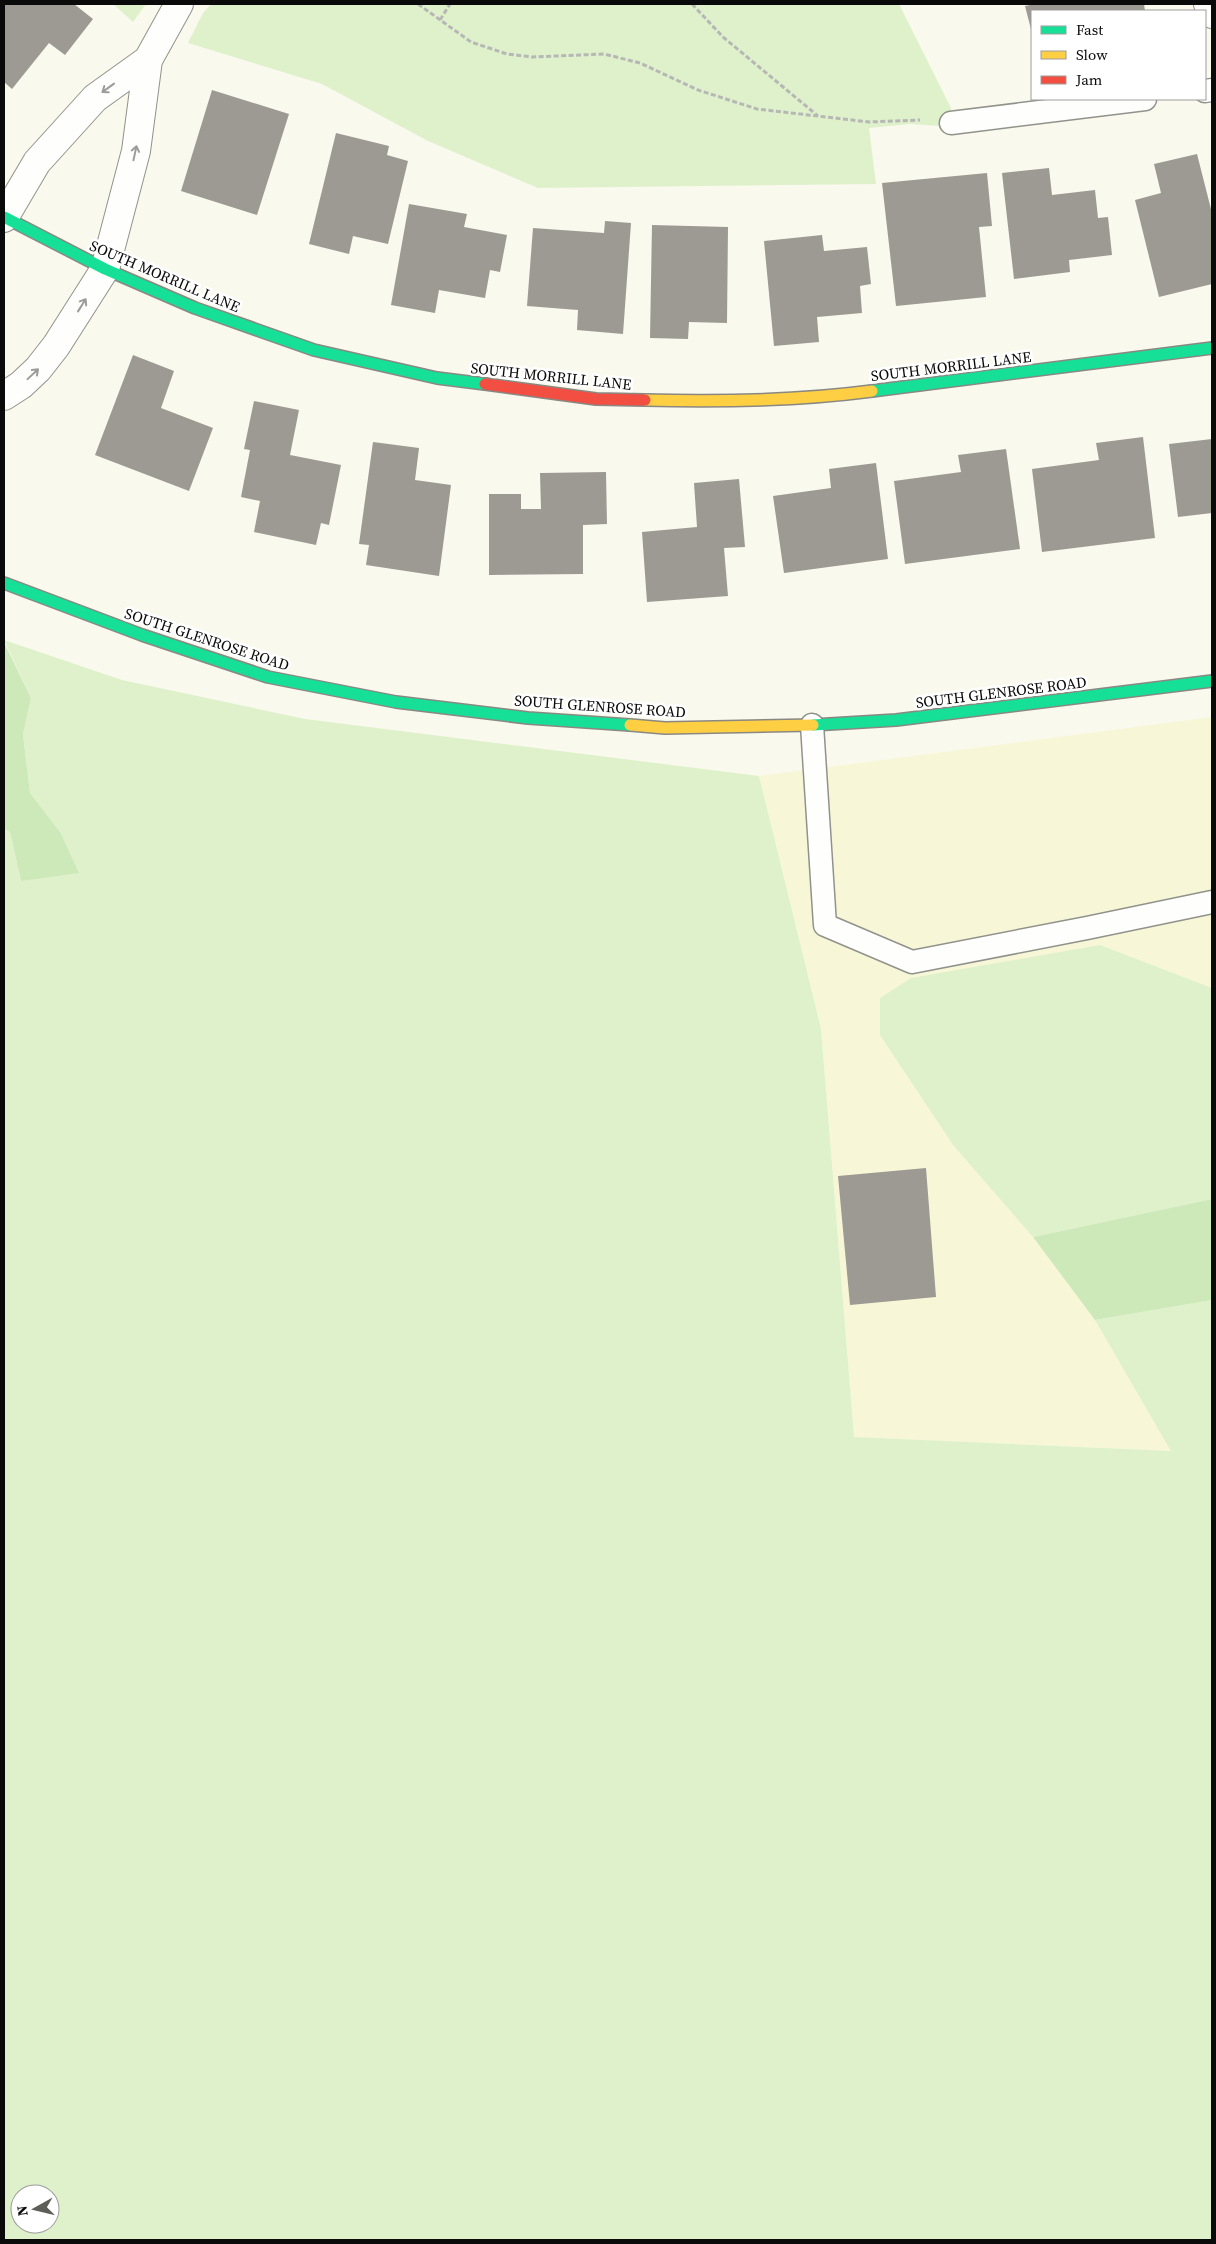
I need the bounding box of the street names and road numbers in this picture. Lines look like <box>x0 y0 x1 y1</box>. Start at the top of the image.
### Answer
street label: SOUTH MORRILL LANE <box>87 235 243 317</box>
street label: SOUTH MORRILL LANE <box>870 346 1032 386</box>
street label: SOUTH MORRILL LANE <box>470 357 632 395</box>
street label: SOUTH GLENROSE ROAD <box>122 602 292 676</box>
street label: SOUTH GLENROSE ROAD <box>914 671 1088 713</box>
street label: SOUTH GLENROSE ROAD <box>514 690 686 722</box>

